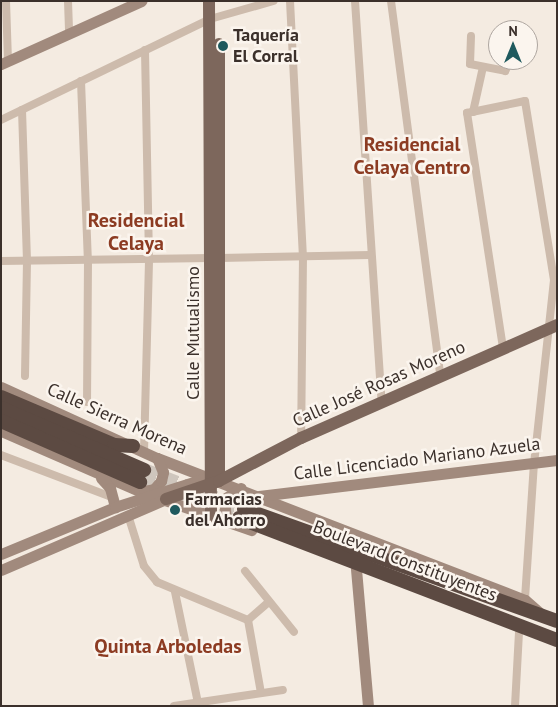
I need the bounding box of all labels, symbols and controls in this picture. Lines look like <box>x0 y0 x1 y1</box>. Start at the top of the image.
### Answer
north arrow <box>488 20 538 70</box>
text: N <box>508 22 518 40</box>
place label: Taquería El Corral <box>233 25 299 68</box>
marker: Taquería El Corral <box>217 40 229 52</box>
district label: Residencial Celaya Centro <box>353 132 471 179</box>
district label: Residencial Celaya <box>88 208 184 255</box>
street label: Calle Mutualismo <box>182 266 204 400</box>
street label: Calle José Rosas Moreno <box>289 336 469 432</box>
street label: Calle Sierra Morena <box>44 378 190 460</box>
street label: Calle Licenciado Mariano Azuela <box>292 433 542 485</box>
place label: Farmacias del Ahorro <box>185 489 266 532</box>
marker: Farmacias del Ahorro <box>169 504 181 516</box>
street label: Boulevard Constituyentes <box>310 516 500 606</box>
district label: Quinta Arboledas <box>94 634 242 658</box>

